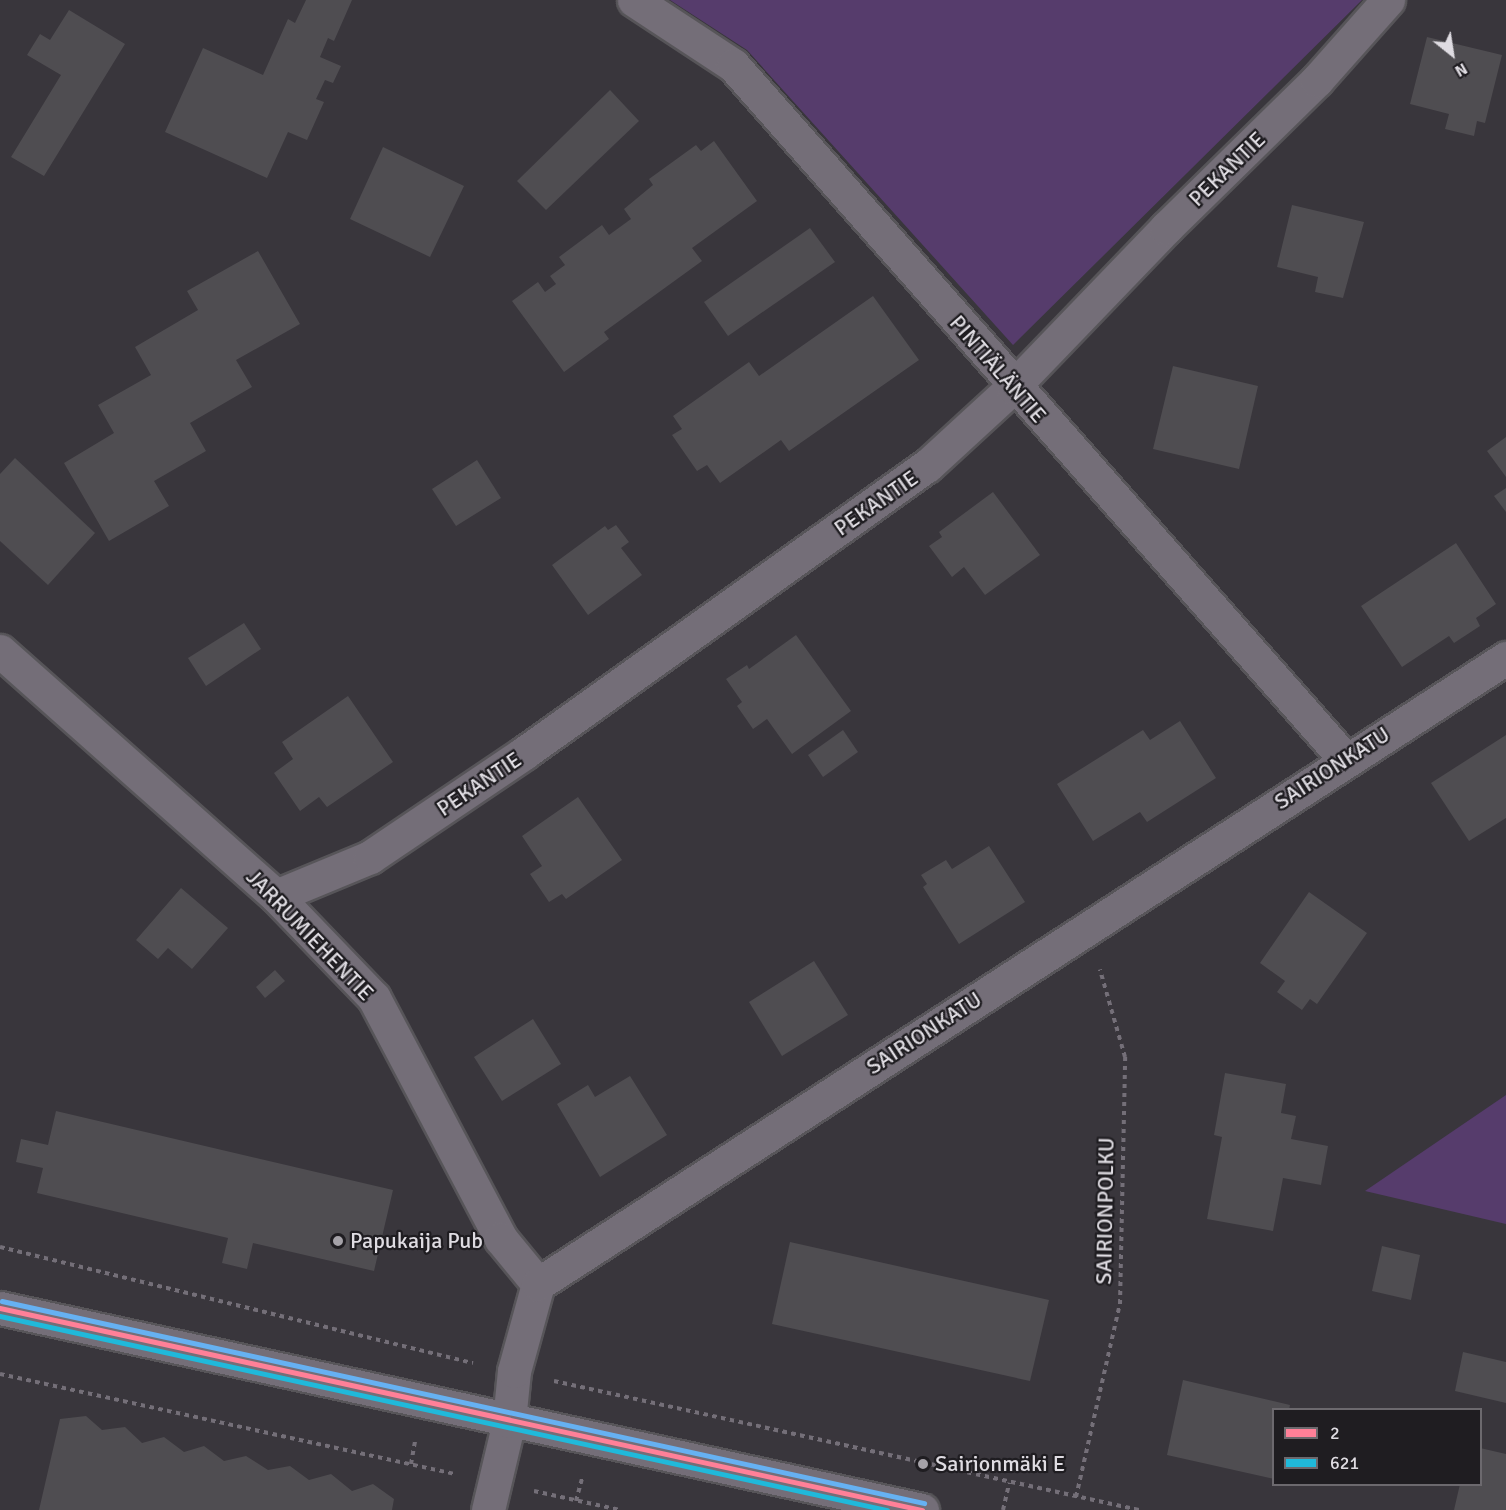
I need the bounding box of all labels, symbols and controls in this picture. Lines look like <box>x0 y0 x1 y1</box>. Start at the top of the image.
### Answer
north arrow <box>1422 24 1482 84</box>
text: N <box>1451 58 1471 81</box>
street label: PEKANTIE <box>1183 126 1271 212</box>
street label: PINTIÄLÄNTIE <box>944 310 1052 428</box>
street label: PEKANTIE <box>829 465 923 541</box>
street label: SAIRIONKATU <box>1269 721 1395 815</box>
street label: PEKANTIE <box>432 746 526 822</box>
street label: JARRUMIEHENTIE <box>241 864 379 1006</box>
street label: SAIRIONKATU <box>861 986 987 1080</box>
street label: SAIRIONPOLKU <box>1091 1137 1119 1285</box>
place label: Papukaija Pub <box>350 1228 483 1254</box>
marker: Papukaija Pub <box>331 1234 345 1248</box>
legend <box>1272 1408 1482 1486</box>
text: 2 <box>1330 1422 1340 1444</box>
place label: Sairionmäki E <box>935 1451 1065 1477</box>
text: 621 <box>1330 1452 1359 1474</box>
marker: Sairionmäki E <box>916 1457 930 1471</box>

